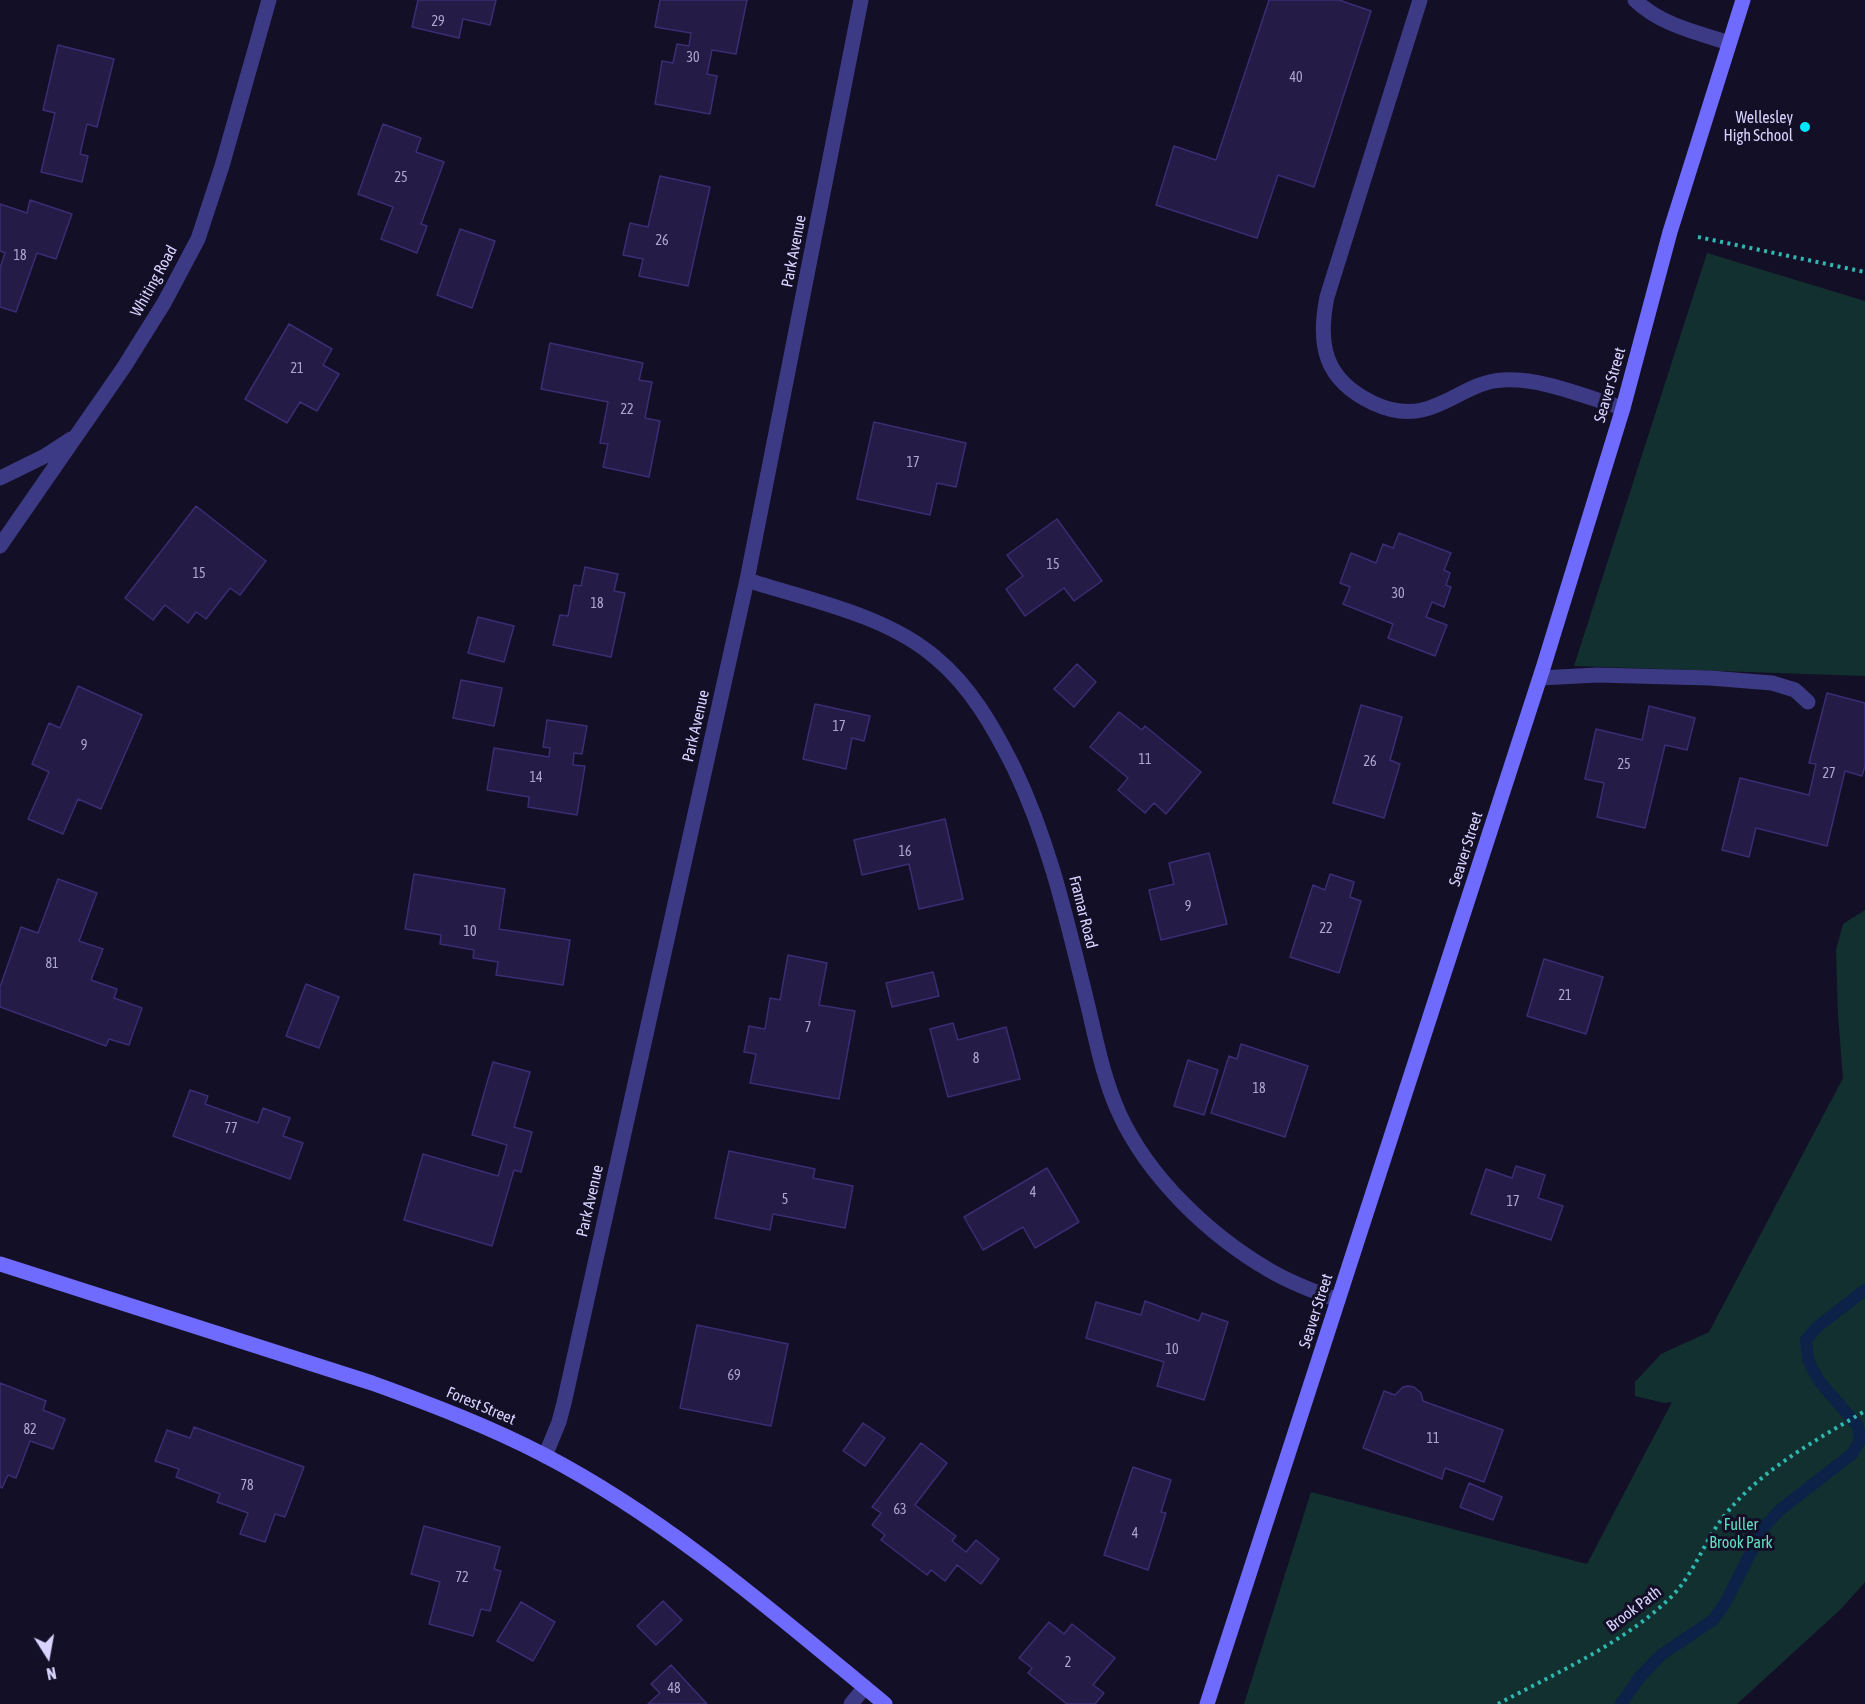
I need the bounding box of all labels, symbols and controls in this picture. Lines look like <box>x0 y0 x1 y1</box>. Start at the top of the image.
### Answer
house number: 29 <box>431 14 445 30</box>
house number: 30 <box>686 50 700 66</box>
house number: 40 <box>1289 70 1303 86</box>
place label: Wellesley High School <box>1724 108 1793 146</box>
marker: Wellesley High School <box>1798 120 1812 134</box>
house number: 25 <box>394 170 408 186</box>
street label: Park Avenue <box>778 213 810 289</box>
house number: 26 <box>655 233 669 249</box>
street label: Whiting Road <box>127 242 181 320</box>
house number: 18 <box>13 248 27 264</box>
street label: Seaver Street <box>1590 345 1630 425</box>
house number: 21 <box>290 361 304 377</box>
house number: 22 <box>620 402 634 418</box>
house number: 17 <box>906 455 920 471</box>
house number: 15 <box>1046 557 1060 573</box>
house number: 15 <box>192 566 206 582</box>
house number: 30 <box>1391 586 1405 602</box>
house number: 18 <box>590 596 604 612</box>
street label: Park Avenue <box>678 688 714 764</box>
house number: 17 <box>832 719 846 735</box>
house number: 9 <box>81 738 87 754</box>
house number: 11 <box>1138 752 1152 768</box>
house number: 26 <box>1363 754 1377 770</box>
house number: 25 <box>1617 757 1631 773</box>
house number: 27 <box>1822 766 1836 782</box>
house number: 14 <box>529 770 543 786</box>
street label: Seaver Street <box>1445 809 1487 889</box>
house number: 16 <box>898 844 912 860</box>
street label: Framar Road <box>1065 874 1101 950</box>
house number: 9 <box>1185 899 1191 915</box>
house number: 22 <box>1319 921 1333 937</box>
house number: 10 <box>463 924 477 940</box>
house number: 81 <box>45 956 59 972</box>
house number: 21 <box>1558 988 1572 1004</box>
house number: 7 <box>805 1020 811 1036</box>
house number: 8 <box>973 1051 979 1067</box>
house number: 18 <box>1252 1081 1266 1097</box>
house number: 77 <box>224 1121 238 1137</box>
street label: Park Avenue <box>572 1163 608 1239</box>
house number: 4 <box>1030 1185 1036 1201</box>
house number: 5 <box>782 1192 788 1208</box>
house number: 17 <box>1506 1194 1520 1210</box>
street label: Seaver Street <box>1295 1271 1337 1351</box>
house number: 10 <box>1165 1342 1179 1358</box>
house number: 69 <box>727 1368 741 1384</box>
street label: Forest Street <box>444 1383 518 1429</box>
house number: 82 <box>23 1422 37 1438</box>
house number: 11 <box>1426 1431 1440 1447</box>
house number: 78 <box>240 1478 254 1494</box>
house number: 63 <box>893 1502 907 1518</box>
park label: Fuller Brook Park <box>1709 1515 1773 1553</box>
house number: 4 <box>1132 1526 1138 1542</box>
house number: 72 <box>455 1570 469 1586</box>
street label: Brook Path <box>1603 1582 1665 1636</box>
north arrow <box>18 1626 78 1686</box>
house number: 2 <box>1065 1655 1071 1671</box>
text: N <box>45 1664 58 1683</box>
house number: 48 <box>667 1681 681 1697</box>

